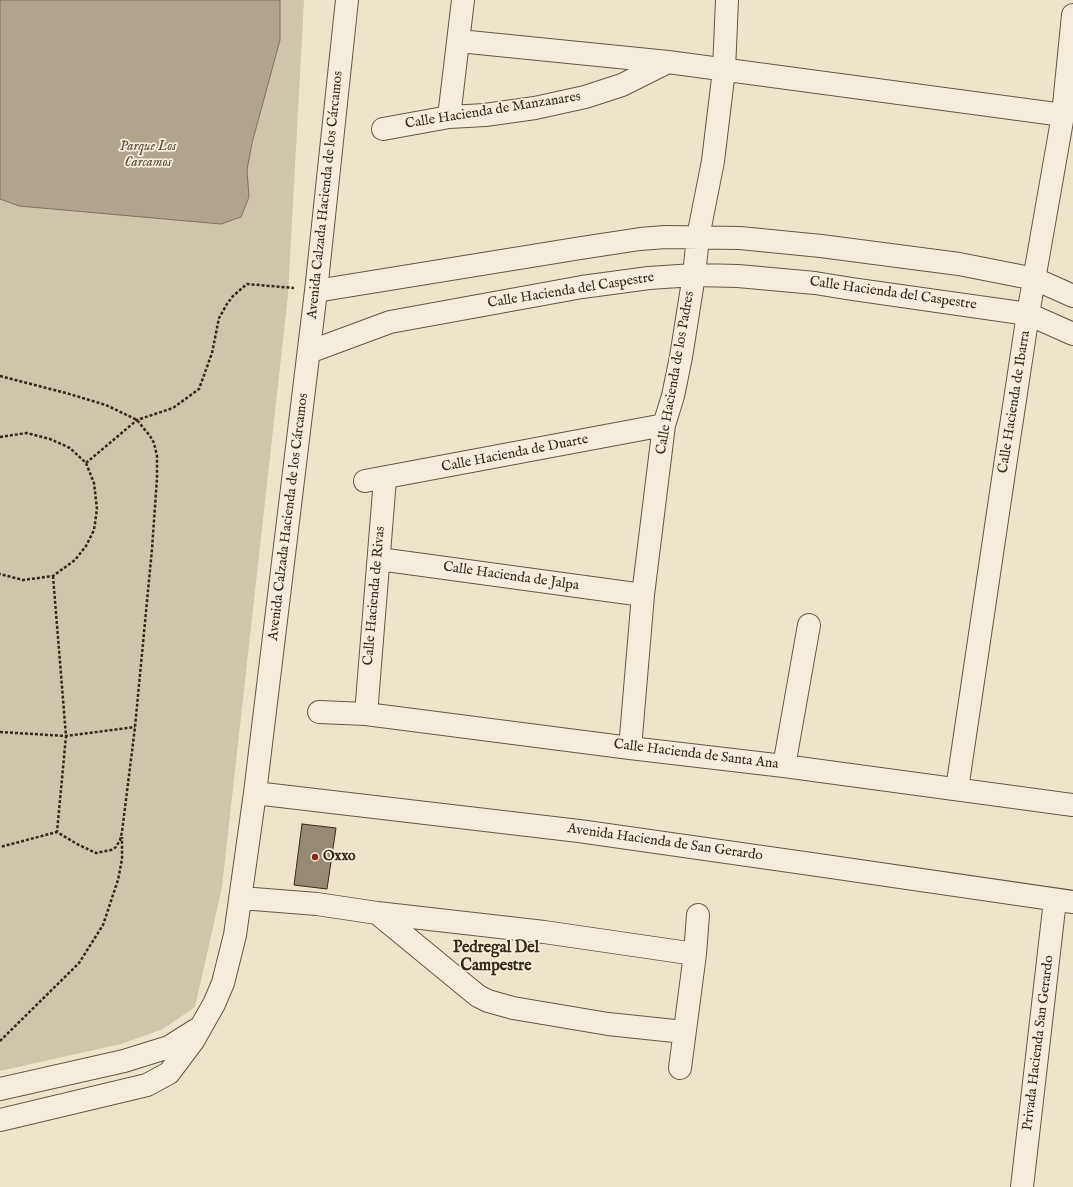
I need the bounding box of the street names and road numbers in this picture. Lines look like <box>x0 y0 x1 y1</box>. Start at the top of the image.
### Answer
street label: Avenida Calzada Hacienda de los Cárcamos <box>305 70 347 320</box>
street label: Calle Hacienda de Manzanares <box>404 89 582 133</box>
street label: Calle Hacienda del Caspestre <box>487 270 655 312</box>
street label: Calle Hacienda del Caspestre <box>808 274 978 314</box>
street label: Calle Hacienda de los Padres <box>653 290 699 456</box>
street label: Calle Hacienda de Ibarra <box>995 329 1035 475</box>
street label: Avenida Calzada Hacienda de los Cárcamos <box>265 392 313 642</box>
street label: Calle Hacienda de Duarte <box>440 432 590 476</box>
street label: Calle Hacienda de Rivas <box>361 526 389 666</box>
street label: Calle Hacienda de Jalpa <box>442 559 580 595</box>
street label: Calle Hacienda de Santa Ana <box>613 737 779 773</box>
street label: Avenida Hacienda de San Gerardo <box>566 821 764 865</box>
street label: Privada Hacienda San Gerardo <box>1020 954 1058 1132</box>

